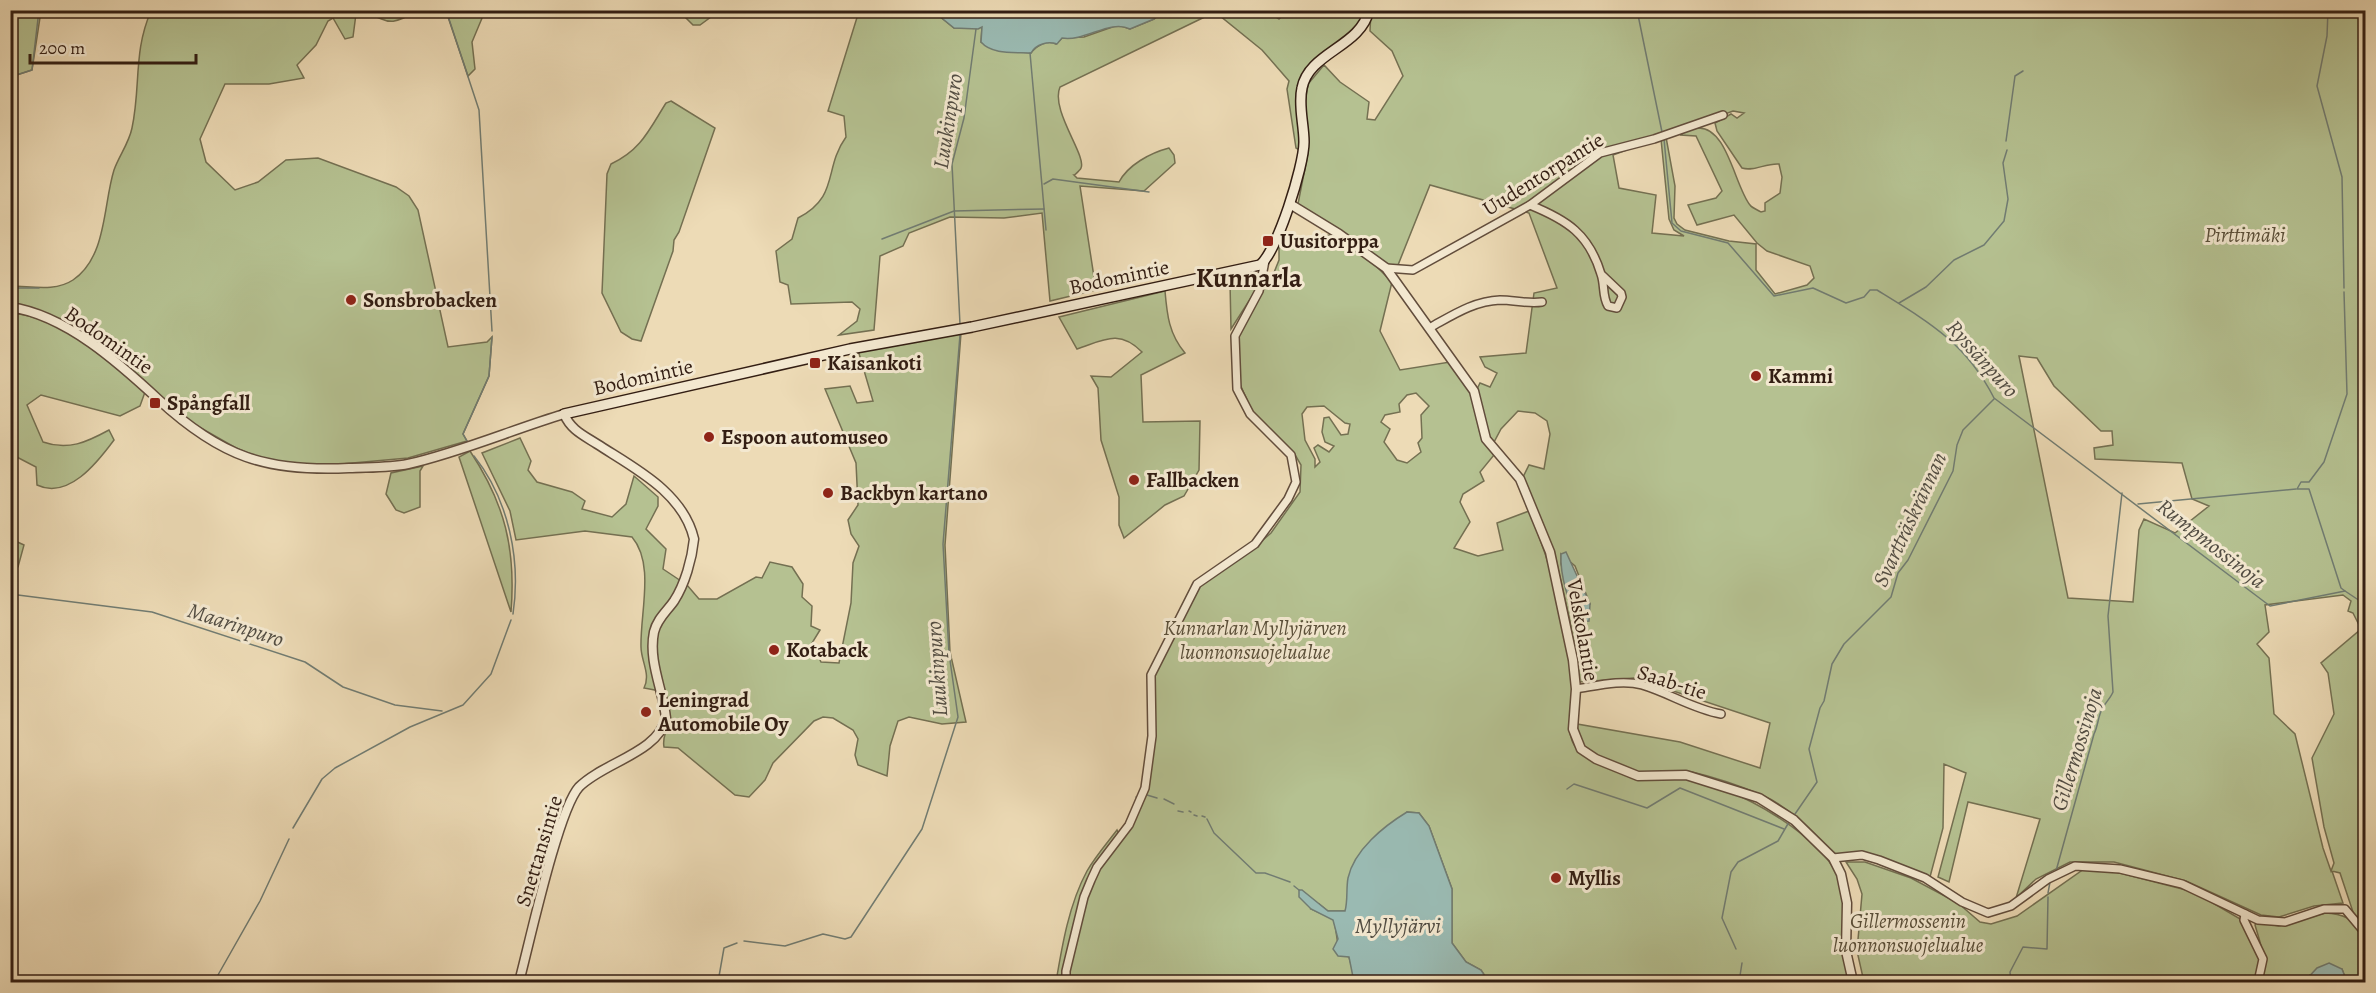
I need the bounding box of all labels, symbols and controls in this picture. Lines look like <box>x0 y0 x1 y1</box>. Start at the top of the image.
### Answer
scale bar <box>30 27 196 65</box>
text: 200 m <box>39 36 85 60</box>
water label: Luukinpuro <box>926 71 970 171</box>
street label: Uudentorpantie <box>1477 126 1609 222</box>
park label: Pirttimäki <box>2204 221 2286 249</box>
place label: Uusitorppa <box>1280 227 1380 255</box>
marker: Uusitorppa <box>1261 234 1275 248</box>
street label: Bodomintie <box>1066 253 1172 301</box>
district label: Kunnarla <box>1196 260 1302 296</box>
place label: Sonsbrobacken <box>363 286 497 314</box>
marker: Sonsbrobacken <box>344 293 358 307</box>
street label: Bodomintie <box>59 299 159 381</box>
water label: Ryssänpuro <box>1939 313 2025 404</box>
place label: Kaisankoti <box>827 349 922 377</box>
street label: Bodomintie <box>590 352 696 402</box>
marker: Kaisankoti <box>808 356 822 370</box>
place label: Kammi <box>1768 362 1833 390</box>
marker: Kammi <box>1749 369 1763 383</box>
place label: Spångfall <box>167 389 251 417</box>
marker: Spångfall <box>148 396 162 410</box>
place label: Espoon automuseo <box>721 423 888 451</box>
marker: Espoon automuseo <box>702 430 716 444</box>
water label: Svartträskrännan <box>1866 447 1954 592</box>
place label: Fallbacken <box>1146 466 1240 494</box>
marker: Fallbacken <box>1127 473 1141 487</box>
place label: Backbyn kartano <box>840 479 988 507</box>
marker: Backbyn kartano <box>821 486 835 500</box>
water label: Rumpmossinoja <box>2151 492 2272 596</box>
street label: Velskolantie <box>1560 576 1606 683</box>
water label: Maarinpuro <box>184 595 288 655</box>
park label: Kunnarlan Myllyjärven luonnonsuojelualue <box>1163 614 1347 666</box>
water label: Luukinpuro <box>919 620 955 718</box>
place label: Kotaback <box>786 636 868 664</box>
marker: Kotaback <box>767 643 781 657</box>
street label: Saab-tie <box>1634 658 1710 706</box>
water label: Gillermossinoja <box>2044 684 2110 815</box>
place label: Leningrad Automobile Oy <box>657 686 790 738</box>
marker: Leningrad Automobile Oy <box>639 705 653 719</box>
street label: Snettansintie <box>509 792 569 910</box>
place label: Myllis <box>1568 864 1621 892</box>
marker: Myllis <box>1549 871 1563 885</box>
park label: Gillermossenin luonnonsuojelualue <box>1833 907 1984 959</box>
water label: Myllyjärvi <box>1355 911 1441 941</box>

